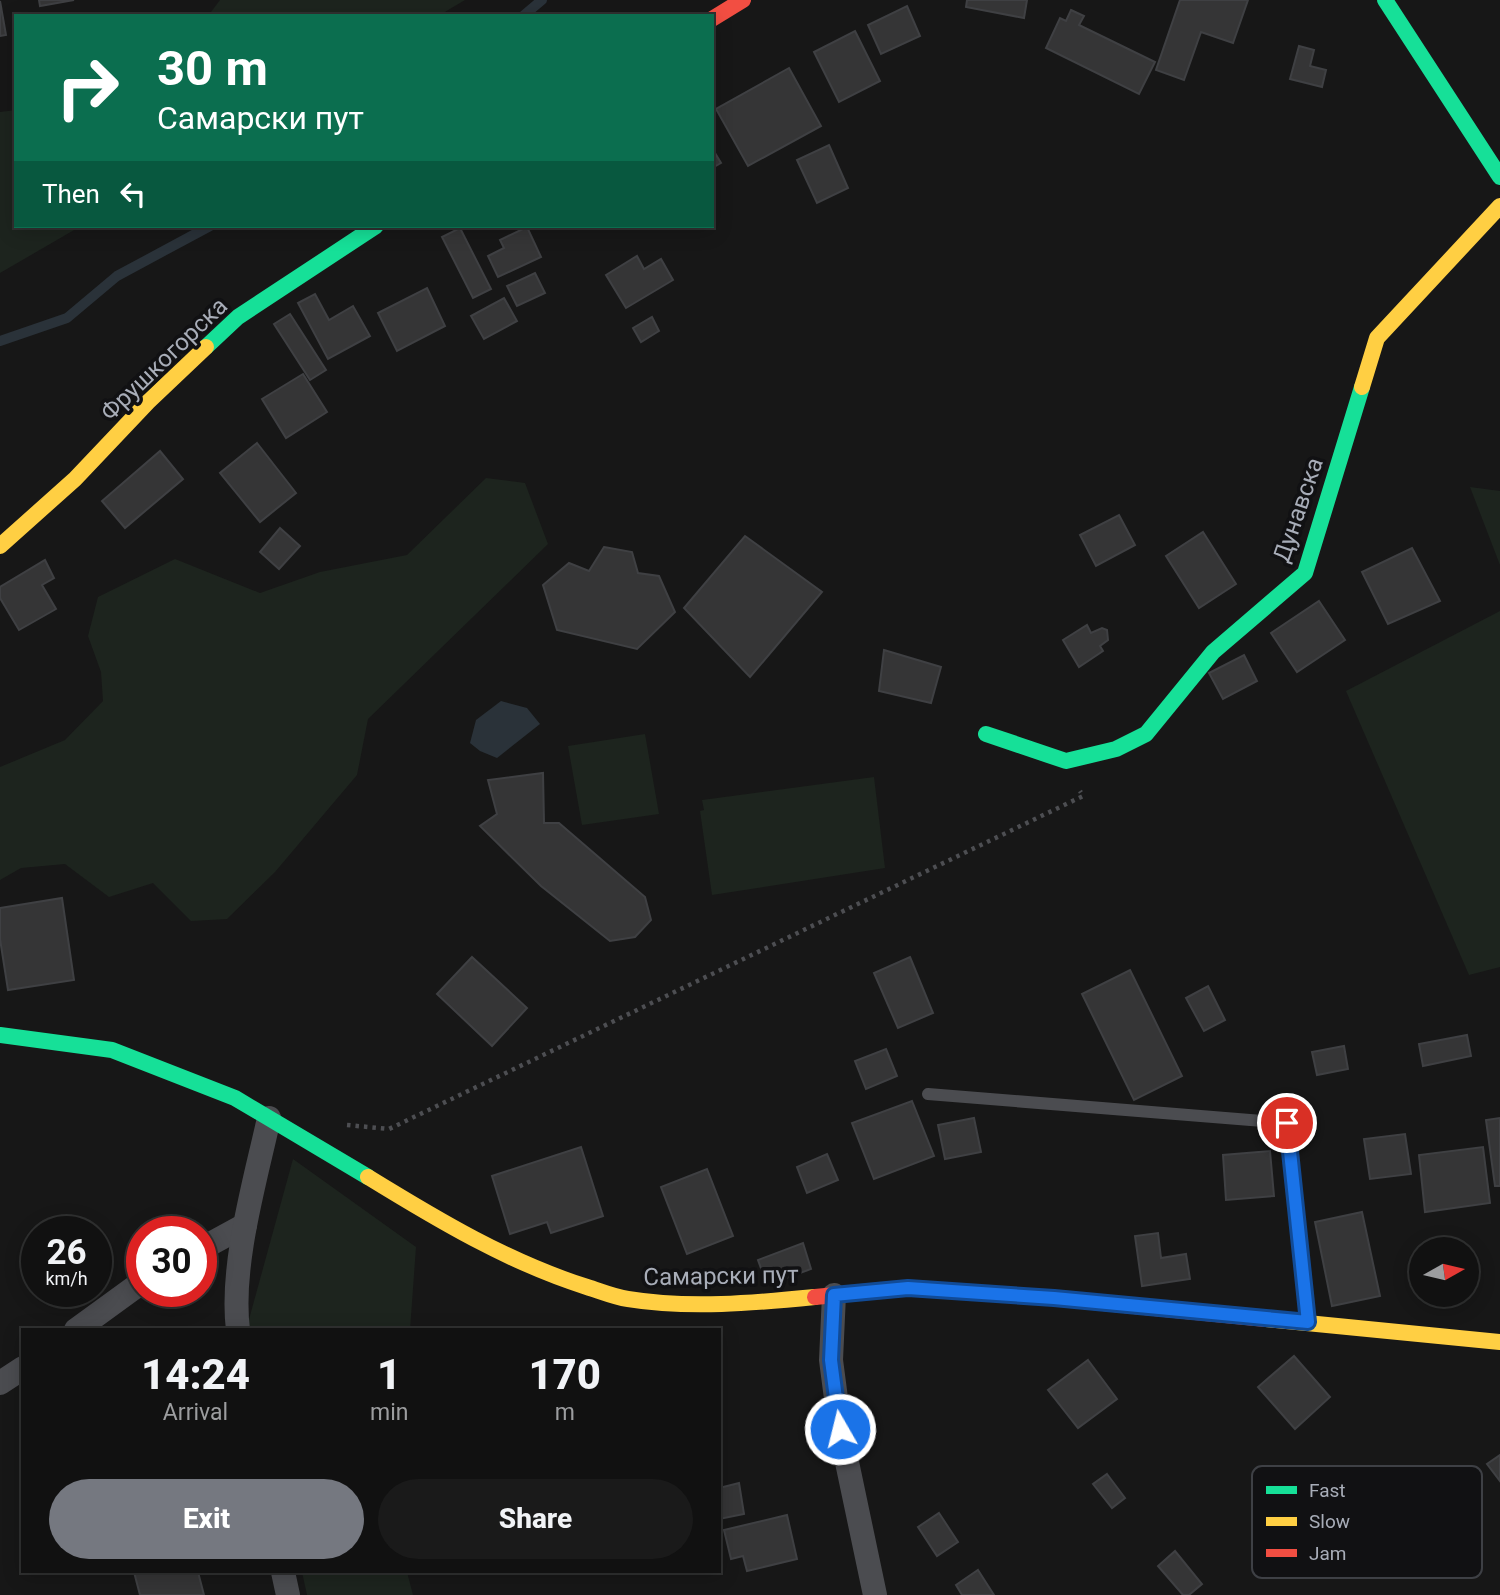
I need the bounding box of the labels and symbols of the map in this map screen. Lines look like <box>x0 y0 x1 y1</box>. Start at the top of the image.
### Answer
street label: Фрушкогорска <box>95 292 233 426</box>
street label: Дунавска <box>1267 454 1329 566</box>
pin <box>1257 1093 1317 1153</box>
speed limit sign: 30 <box>126 1216 217 1307</box>
north arrow <box>1409 1237 1479 1307</box>
street label: Самарски пут <box>643 1261 799 1291</box>
position arrow <box>803 1392 877 1466</box>
legend <box>1252 1466 1482 1578</box>
text: Fast <box>1309 1479 1346 1502</box>
text: Slow <box>1309 1510 1350 1533</box>
text: Jam <box>1309 1542 1346 1565</box>

